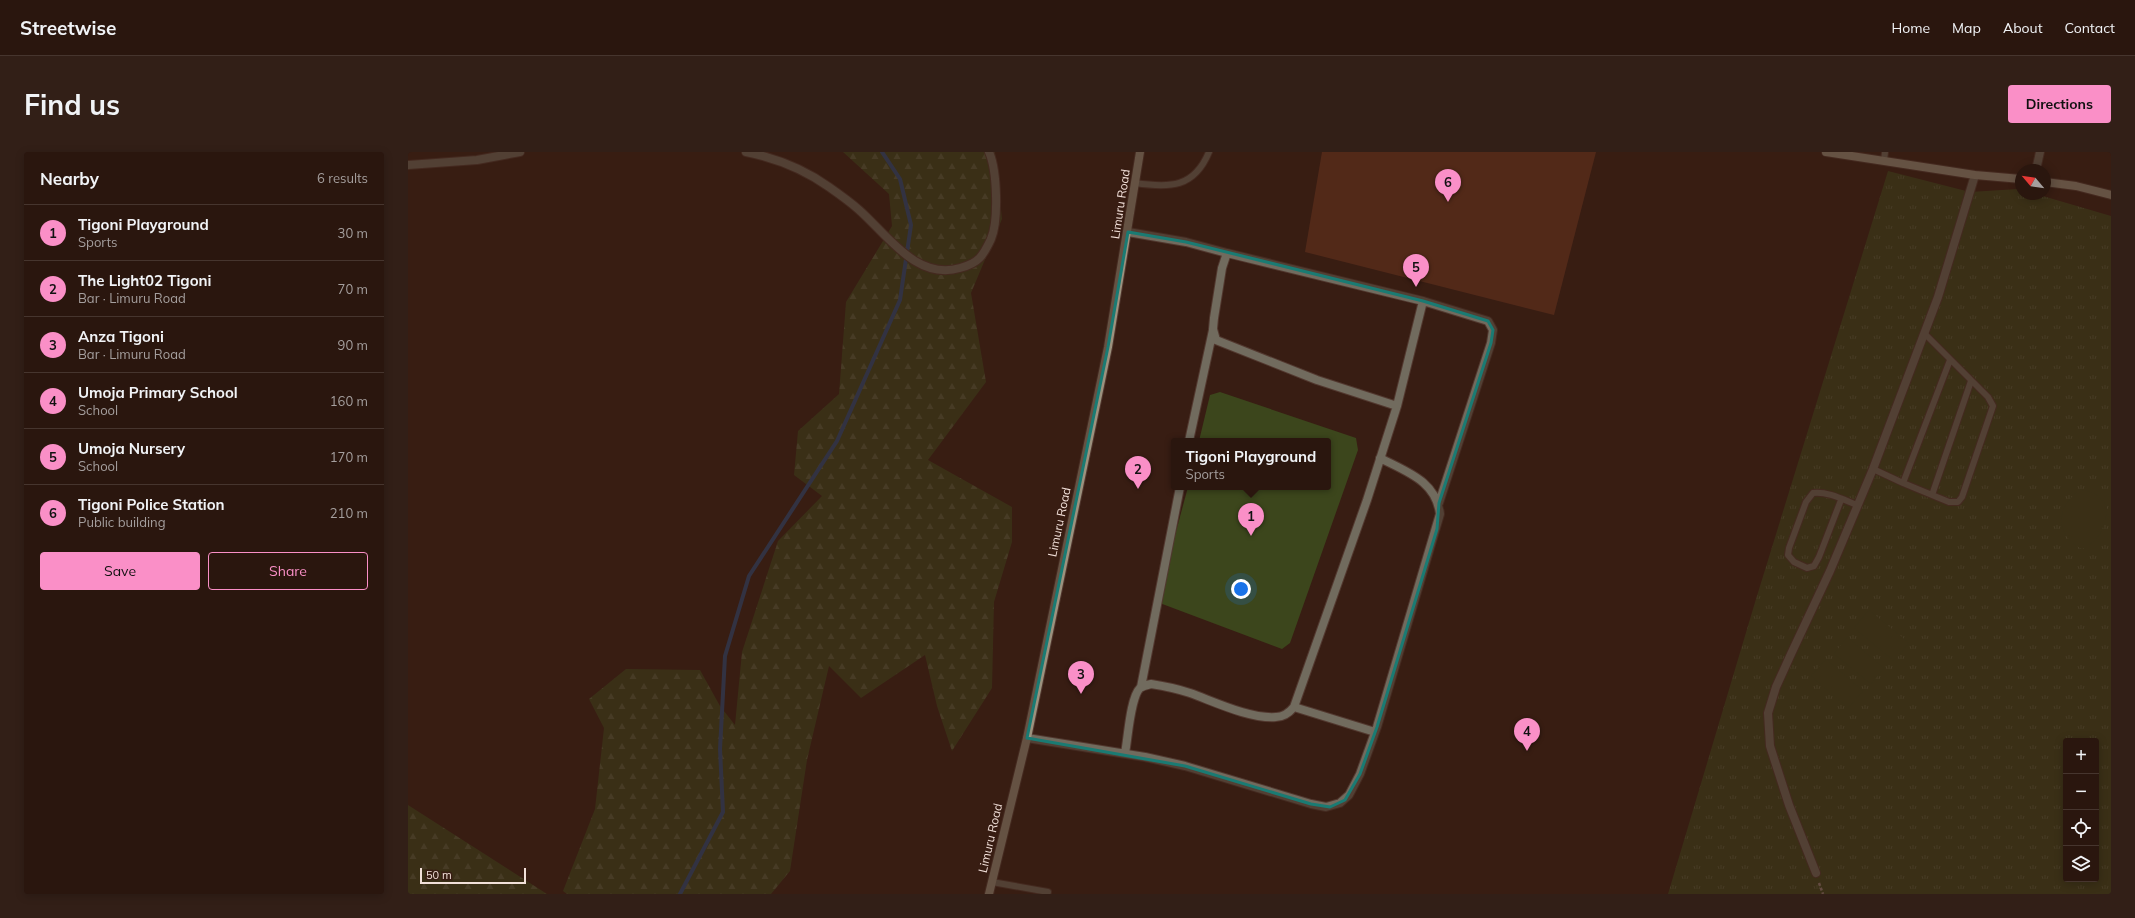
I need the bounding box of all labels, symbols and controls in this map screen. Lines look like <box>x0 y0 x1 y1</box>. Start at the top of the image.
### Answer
text: Streetwise <box>20 16 116 40</box>
text: Home <box>1891 19 1930 37</box>
text: Map <box>1952 19 1981 37</box>
text: About <box>2003 19 2043 37</box>
text: Contact <box>2065 19 2115 37</box>
button: Directions <box>2008 85 2111 123</box>
text: Find us <box>24 87 120 122</box>
north arrow <box>2015 164 2051 200</box>
text: Nearby <box>40 168 99 189</box>
street label: Limuru Road <box>1107 168 1133 240</box>
pin: 6 <box>1435 169 1461 202</box>
text: 6 results <box>317 170 368 186</box>
text: Tigoni Playground <box>78 215 209 234</box>
text: 1 <box>49 225 57 241</box>
text: 30 m <box>338 225 368 241</box>
text: Sports <box>78 234 117 250</box>
pin: 5 <box>1403 254 1429 287</box>
text: The Light02 Tigoni <box>78 271 212 290</box>
text: 2 <box>49 281 57 297</box>
text: 70 m <box>338 281 368 297</box>
text: Bar · Limuru Road <box>78 290 186 306</box>
text: Anza Tigoni <box>78 327 164 346</box>
text: 3 <box>49 337 57 353</box>
text: 90 m <box>338 337 368 353</box>
text: Bar · Limuru Road <box>78 346 186 362</box>
text: Umoja Primary School <box>78 383 238 402</box>
text: 4 <box>49 393 57 409</box>
text: 160 m <box>330 393 368 409</box>
text: School <box>78 402 118 418</box>
popup <box>1171 438 1331 490</box>
text: Umoja Nursery <box>78 439 185 458</box>
text: Tigoni Playground <box>1186 447 1316 466</box>
text: 5 <box>49 449 57 465</box>
text: 170 m <box>330 449 368 465</box>
pin: 2 <box>1125 456 1151 489</box>
text: School <box>78 458 118 474</box>
text: Sports <box>1186 466 1225 482</box>
street label: Limuru Road <box>1044 486 1074 558</box>
text: Tigoni Police Station <box>78 495 225 514</box>
pin: 1 <box>1238 503 1264 536</box>
text: 6 <box>49 505 57 521</box>
text: 210 m <box>330 505 368 521</box>
text: Public building <box>78 514 166 530</box>
button: Save <box>40 552 200 590</box>
button: Share <box>208 552 368 590</box>
your location <box>1231 579 1251 599</box>
pin: 3 <box>1068 661 1094 694</box>
pin: 4 <box>1514 718 1540 751</box>
map controls <box>2063 738 2099 882</box>
button: + <box>2063 738 2099 774</box>
button: − <box>2063 774 2099 810</box>
street label: Limuru Road <box>975 802 1005 874</box>
button: locate <box>2063 810 2099 846</box>
button: layers <box>2063 846 2099 882</box>
scale bar <box>420 866 526 885</box>
text: 50 m <box>426 868 452 882</box>

